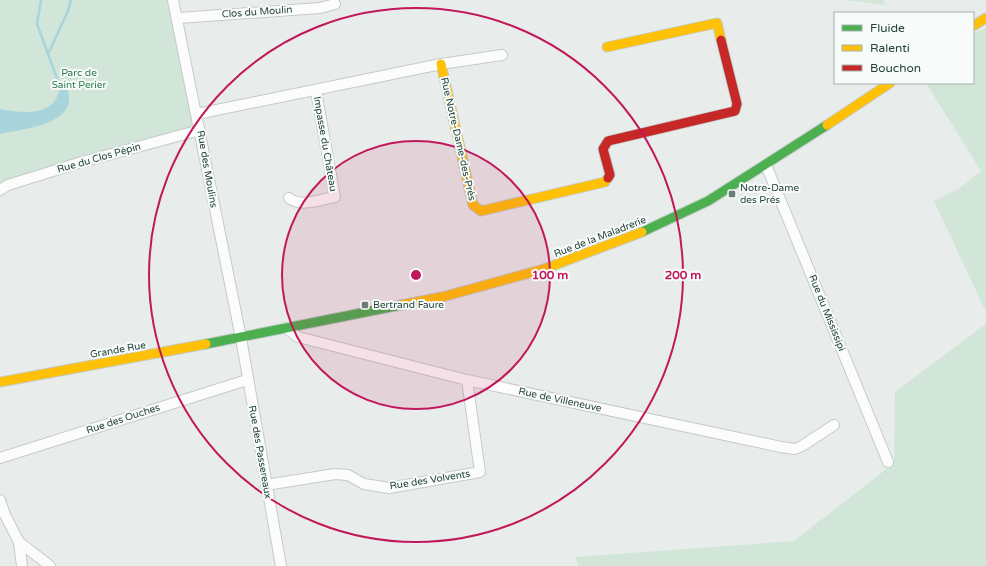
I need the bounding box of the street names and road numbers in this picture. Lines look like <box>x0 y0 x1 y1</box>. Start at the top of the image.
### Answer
street label: Clos du Moulin <box>221 4 293 20</box>
street label: Rue Notre-Dame-des-Prés <box>438 76 478 202</box>
street label: Impasse du Château <box>311 96 339 192</box>
street label: Rue des Moulins <box>194 129 220 209</box>
street label: Rue du Clos Pépin <box>56 140 142 176</box>
street label: Rue de la Maladrerie <box>552 214 648 260</box>
street label: Rue du Mississipi <box>806 273 848 353</box>
street label: Grande Rue <box>89 339 147 361</box>
street label: Rue de Villeneuve <box>517 385 603 415</box>
street label: Rue des Ouches <box>85 401 162 437</box>
street label: Rue des Passereaux <box>246 404 274 500</box>
street label: Rue des Volvents <box>389 468 471 492</box>

